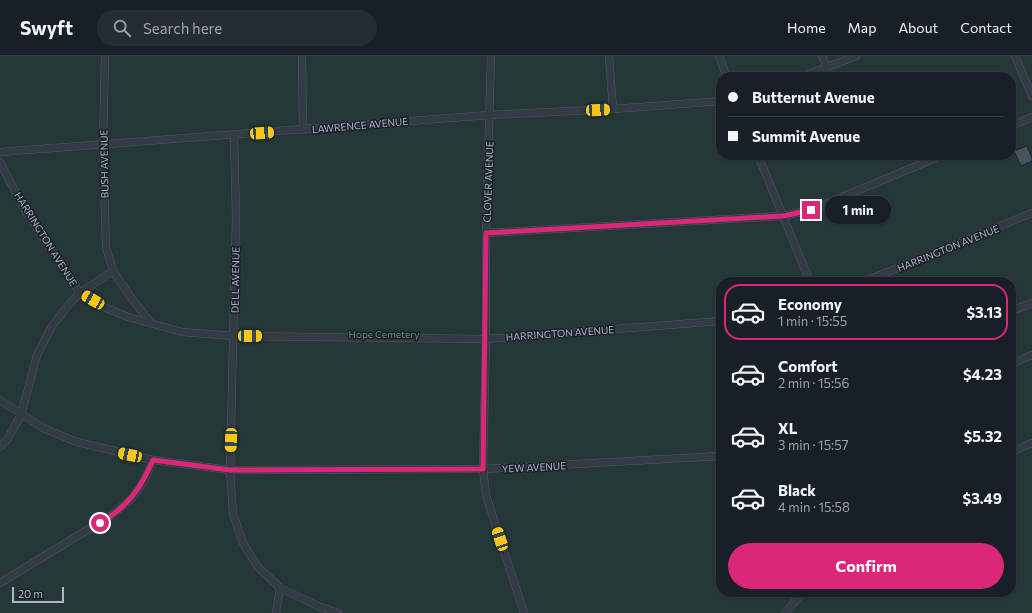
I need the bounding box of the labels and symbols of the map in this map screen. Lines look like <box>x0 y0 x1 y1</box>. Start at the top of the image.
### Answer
car <box>586 103 610 117</box>
street label: LAWRENCE AVENUE <box>311 115 409 135</box>
car <box>250 126 274 140</box>
street label: BUSH AVENUE <box>97 129 111 198</box>
street label: CLOVER AVENUE <box>481 141 495 223</box>
street label: HARRINGTON AVENUE <box>12 190 80 288</box>
callout: 1 min <box>825 196 891 224</box>
route end <box>802 201 820 219</box>
street label: HARRINGTON AVENUE <box>895 222 1001 274</box>
street label: DELL AVENUE <box>228 247 242 313</box>
car <box>80 289 106 311</box>
street label: HARRINGTON AVENUE <box>505 323 615 343</box>
park label: Hope Cemetery <box>348 328 420 340</box>
car <box>238 330 262 342</box>
car <box>225 428 237 452</box>
car <box>117 447 143 463</box>
street label: YEW AVENUE <box>502 459 566 475</box>
route start <box>91 514 109 532</box>
car <box>491 526 509 552</box>
scale bar <box>12 585 64 604</box>

